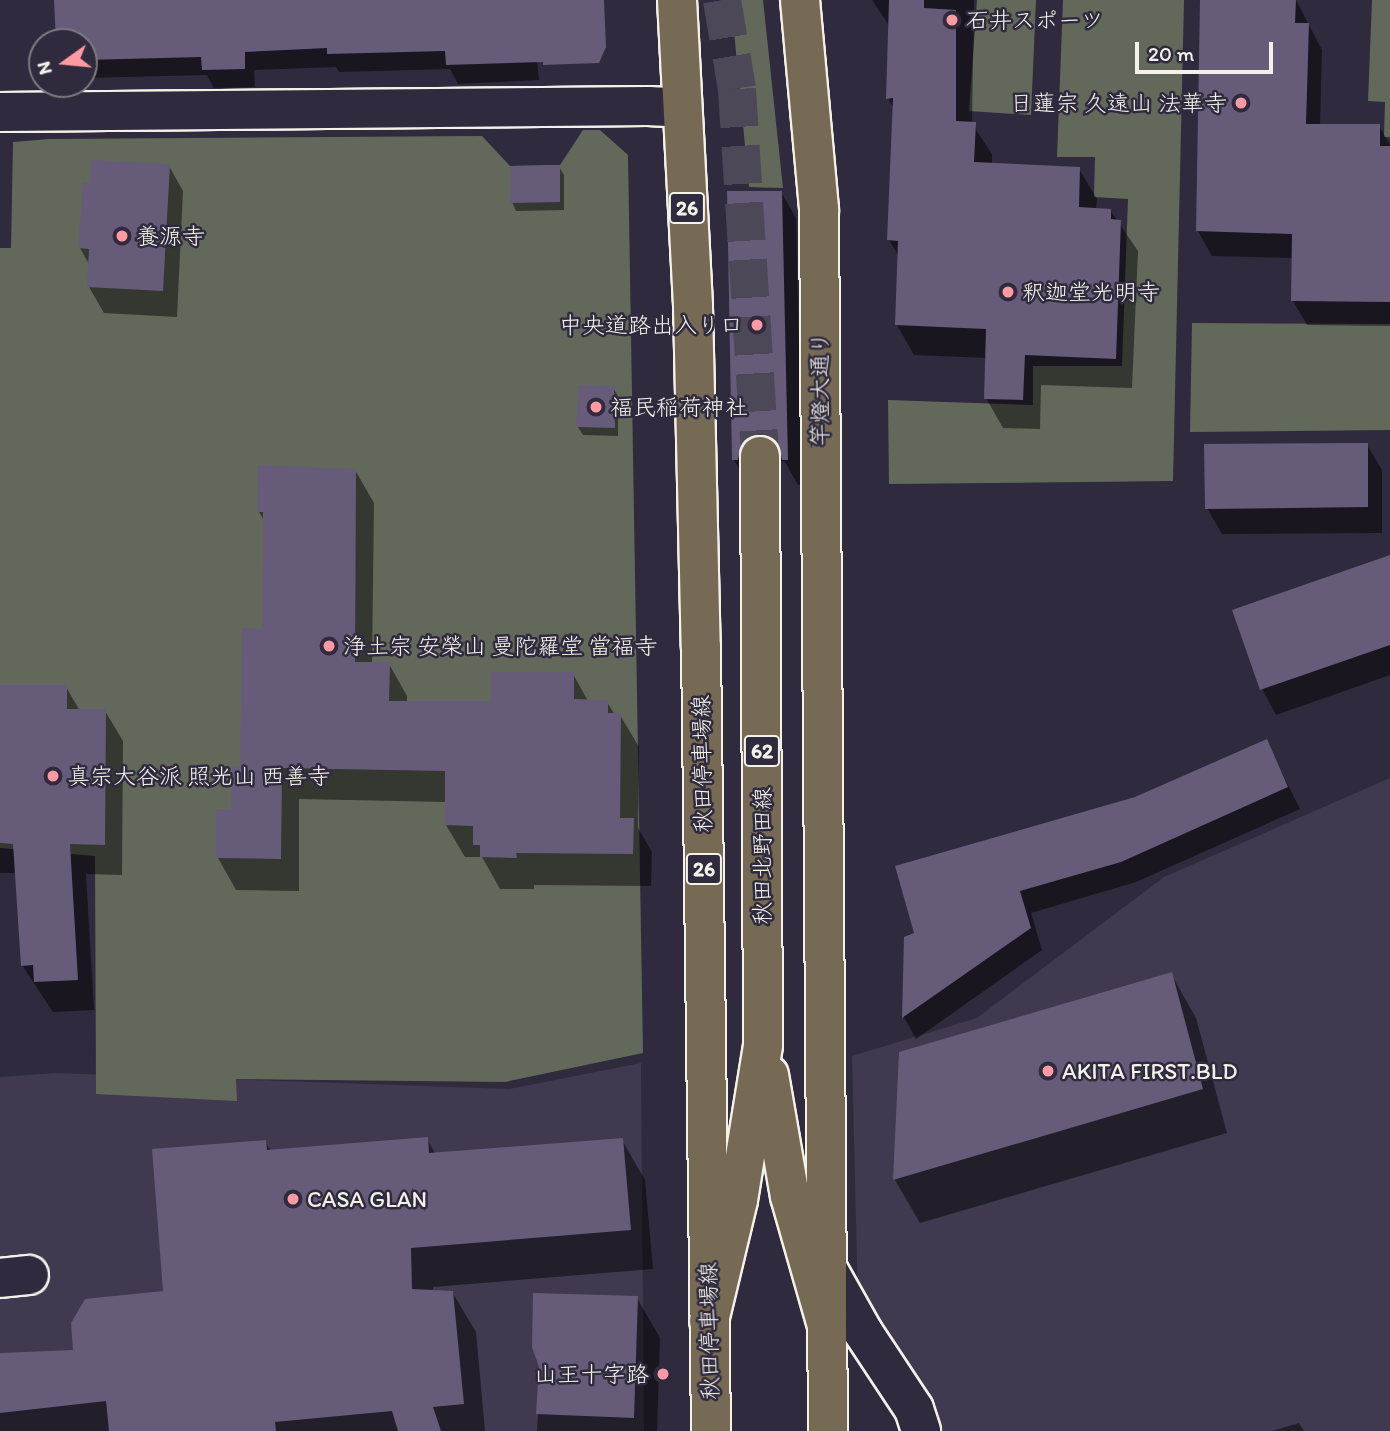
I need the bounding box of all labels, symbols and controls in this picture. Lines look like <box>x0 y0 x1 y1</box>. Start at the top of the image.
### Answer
place label: 石井スポーツ <box>966 6 1104 34</box>
marker: 石井スポーツ <box>944 12 960 28</box>
north arrow <box>28 28 98 98</box>
scale bar <box>1138 28 1276 72</box>
text: 20 m <box>1148 41 1194 66</box>
text: N <box>31 59 57 77</box>
place label: 日蓮宗 久遠山 法華寺 <box>1010 89 1227 117</box>
marker: 日蓮宗 久遠山 法華寺 <box>1233 95 1249 111</box>
road number: 26 <box>668 190 706 226</box>
place label: 養源寺 <box>136 222 205 250</box>
marker: 養源寺 <box>114 228 130 244</box>
place label: 釈迦堂光明寺 <box>1022 278 1160 306</box>
marker: 釈迦堂光明寺 <box>1000 284 1016 300</box>
place label: 中央道路出入り口 <box>559 311 743 339</box>
marker: 中央道路出入り口 <box>749 317 765 333</box>
street label: 竿燈大通り <box>806 332 834 446</box>
place label: 福民稲荷神社 <box>610 393 748 421</box>
marker: 福民稲荷神社 <box>588 399 604 415</box>
place label: 浄土宗 安榮山 曼陀羅堂 當福寺 <box>343 632 658 660</box>
marker: 浄土宗 安榮山 曼陀羅堂 當福寺 <box>321 638 337 654</box>
street label: 秋田停車場線 <box>687 695 717 833</box>
road number: 62 <box>743 734 781 768</box>
place label: 真宗大谷派 照光山 西善寺 <box>67 762 330 790</box>
marker: 真宗大谷派 照光山 西善寺 <box>45 768 61 784</box>
street label: 秋田北野田線 <box>748 787 776 925</box>
road number: 26 <box>685 852 723 886</box>
place label: AKITA FIRST.BLD <box>1062 1057 1238 1085</box>
marker: AKITA FIRST.BLD <box>1040 1063 1056 1079</box>
place label: CASA GLAN <box>307 1185 427 1213</box>
marker: CASA GLAN <box>285 1191 301 1207</box>
street label: 秋田停車場線 <box>694 1262 724 1400</box>
place label: 山王十字路 <box>534 1360 649 1388</box>
marker: 山王十字路 <box>655 1366 671 1382</box>

